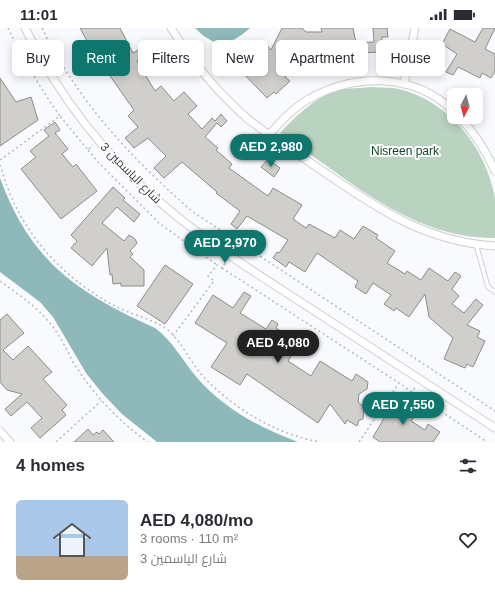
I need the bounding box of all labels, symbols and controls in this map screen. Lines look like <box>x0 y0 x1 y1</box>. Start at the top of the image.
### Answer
text: 11:01 <box>20 6 58 23</box>
chip: Buy <box>12 40 64 76</box>
chip: Rent <box>72 40 130 76</box>
chip: Filters <box>138 40 204 76</box>
chip: New <box>212 40 268 76</box>
chip: Apartment <box>276 40 368 76</box>
chip: House <box>376 40 445 76</box>
north arrow <box>447 88 483 124</box>
map controls <box>447 88 483 124</box>
pin: AED 2,980 <box>225 134 317 168</box>
text: AED 2,980 <box>239 139 303 154</box>
street label: شارع الياسمين 3 <box>97 140 164 207</box>
park label: Nisreen park <box>371 144 440 158</box>
pin: AED 2,970 <box>179 230 271 264</box>
text: AED 2,970 <box>193 235 257 250</box>
pin: AED 4,080 <box>232 330 324 364</box>
text: AED 4,080 <box>246 335 310 350</box>
pin: AED 7,550 <box>357 392 449 426</box>
text: AED 7,550 <box>371 397 435 412</box>
icon: filters <box>457 455 479 477</box>
text: 4 homes <box>16 456 85 475</box>
text: AED 4,080/mo <box>140 511 253 530</box>
icon: home <box>48 516 96 564</box>
icon: heart <box>457 529 479 551</box>
text: 3 rooms · 110 m² <box>140 531 238 546</box>
text: شارع الياسمين 3 <box>140 551 227 566</box>

